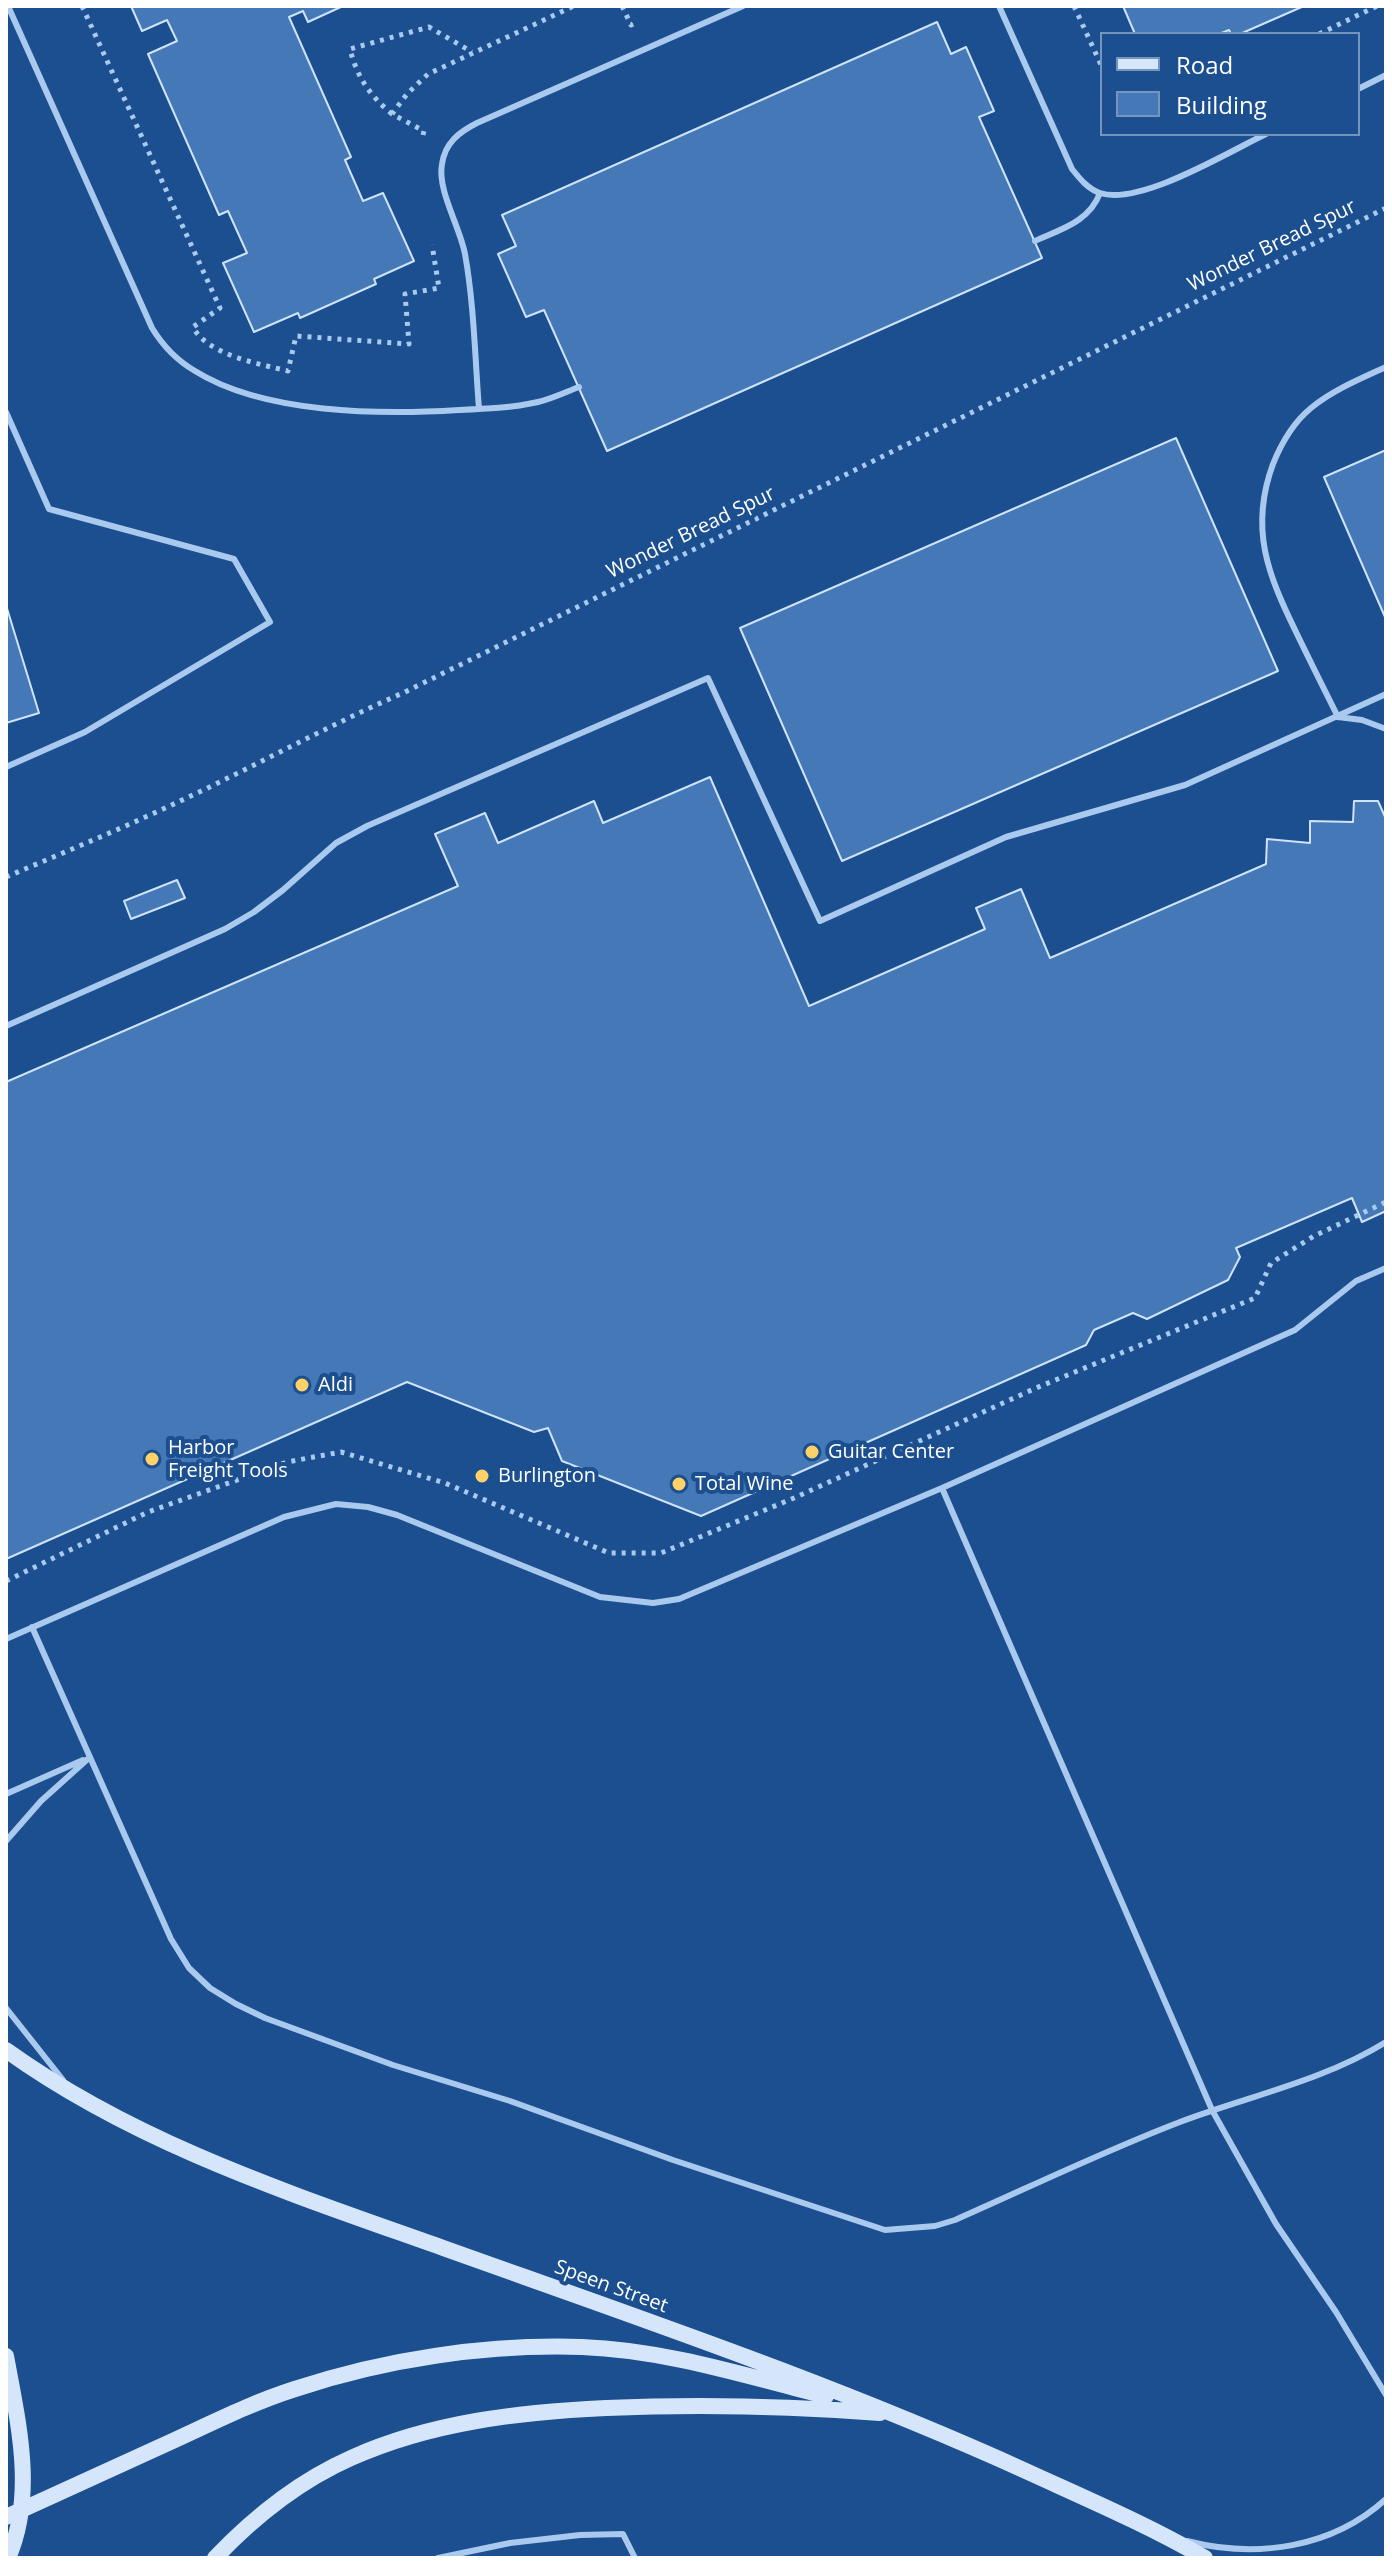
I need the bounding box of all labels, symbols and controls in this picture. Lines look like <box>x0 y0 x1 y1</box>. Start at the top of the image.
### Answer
legend <box>1100 32 1360 136</box>
text: Road <box>1176 48 1233 81</box>
text: Building <box>1176 88 1267 121</box>
street label: Wonder Bread Spur <box>1184 195 1360 297</box>
street label: Wonder Bread Spur <box>603 482 779 584</box>
place label: Aldi <box>318 1373 353 1397</box>
marker: Aldi <box>293 1376 311 1394</box>
place label: Harbor Freight Tools <box>168 1436 288 1483</box>
place label: Guitar Center <box>828 1440 954 1464</box>
marker: Guitar Center <box>803 1443 821 1461</box>
marker: Harbor Freight Tools <box>143 1450 161 1468</box>
place label: Burlington <box>498 1464 596 1488</box>
marker: Burlington <box>473 1467 491 1485</box>
place label: Total Wine <box>695 1472 794 1496</box>
marker: Total Wine <box>670 1475 688 1493</box>
street label: Speen Street <box>551 2255 671 2319</box>

